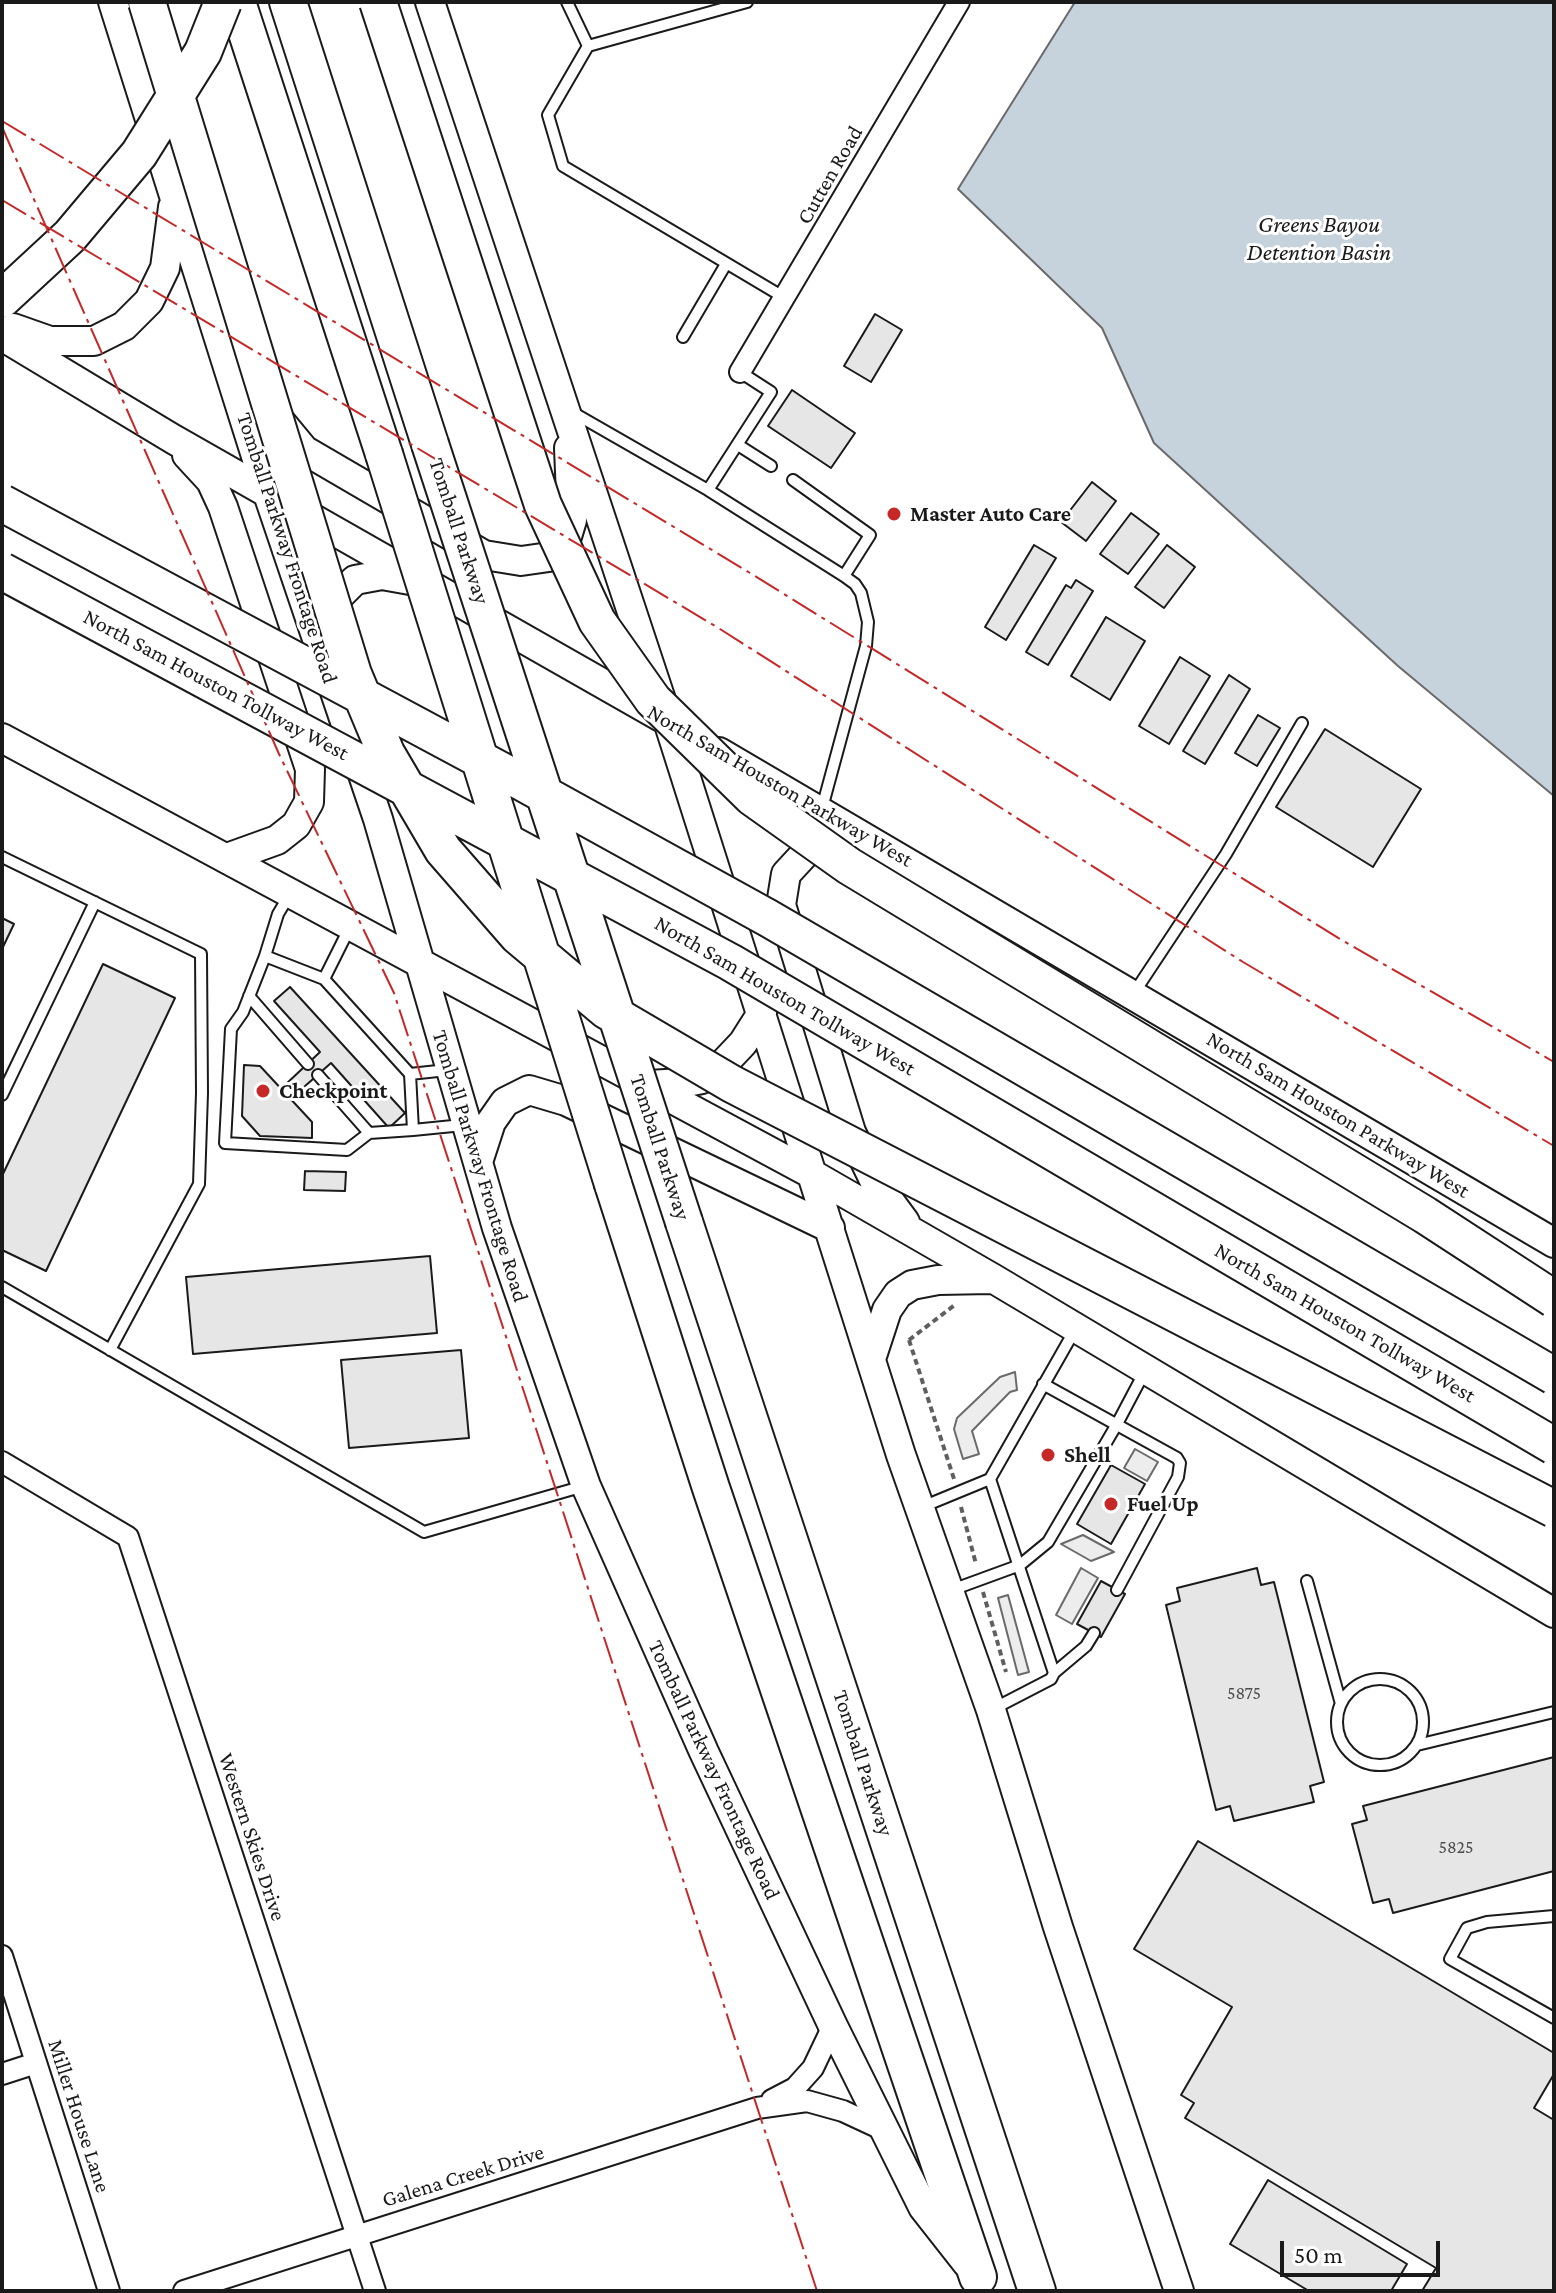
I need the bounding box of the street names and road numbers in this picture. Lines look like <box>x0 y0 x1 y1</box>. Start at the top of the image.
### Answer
street label: Cutten Road <box>791 121 869 229</box>
street label: Tomball Parkway Frontage Road <box>231 409 343 687</box>
street label: Tomball Parkway <box>423 455 495 607</box>
street label: North Sam Houston Tollway West <box>79 604 353 766</box>
street label: North Sam Houston Parkway West <box>643 699 917 873</box>
street label: North Sam Houston Tollway West <box>650 910 920 1082</box>
street label: North Sam Houston Parkway West <box>1202 1026 1474 1204</box>
street label: Tomball Parkway Frontage Road <box>426 1027 534 1305</box>
street label: Tomball Parkway <box>624 1071 696 1223</box>
street label: North Sam Houston Tollway West <box>1210 1237 1480 1409</box>
street label: Tomball Parkway Frontage Road <box>642 1636 786 1904</box>
street label: Tomball Parkway <box>827 1687 899 1839</box>
street label: Western Skies Drive <box>212 1750 292 1924</box>
street label: Miller House Lane <box>42 2036 116 2196</box>
street label: Galena Creek Drive <box>379 2139 547 2213</box>

